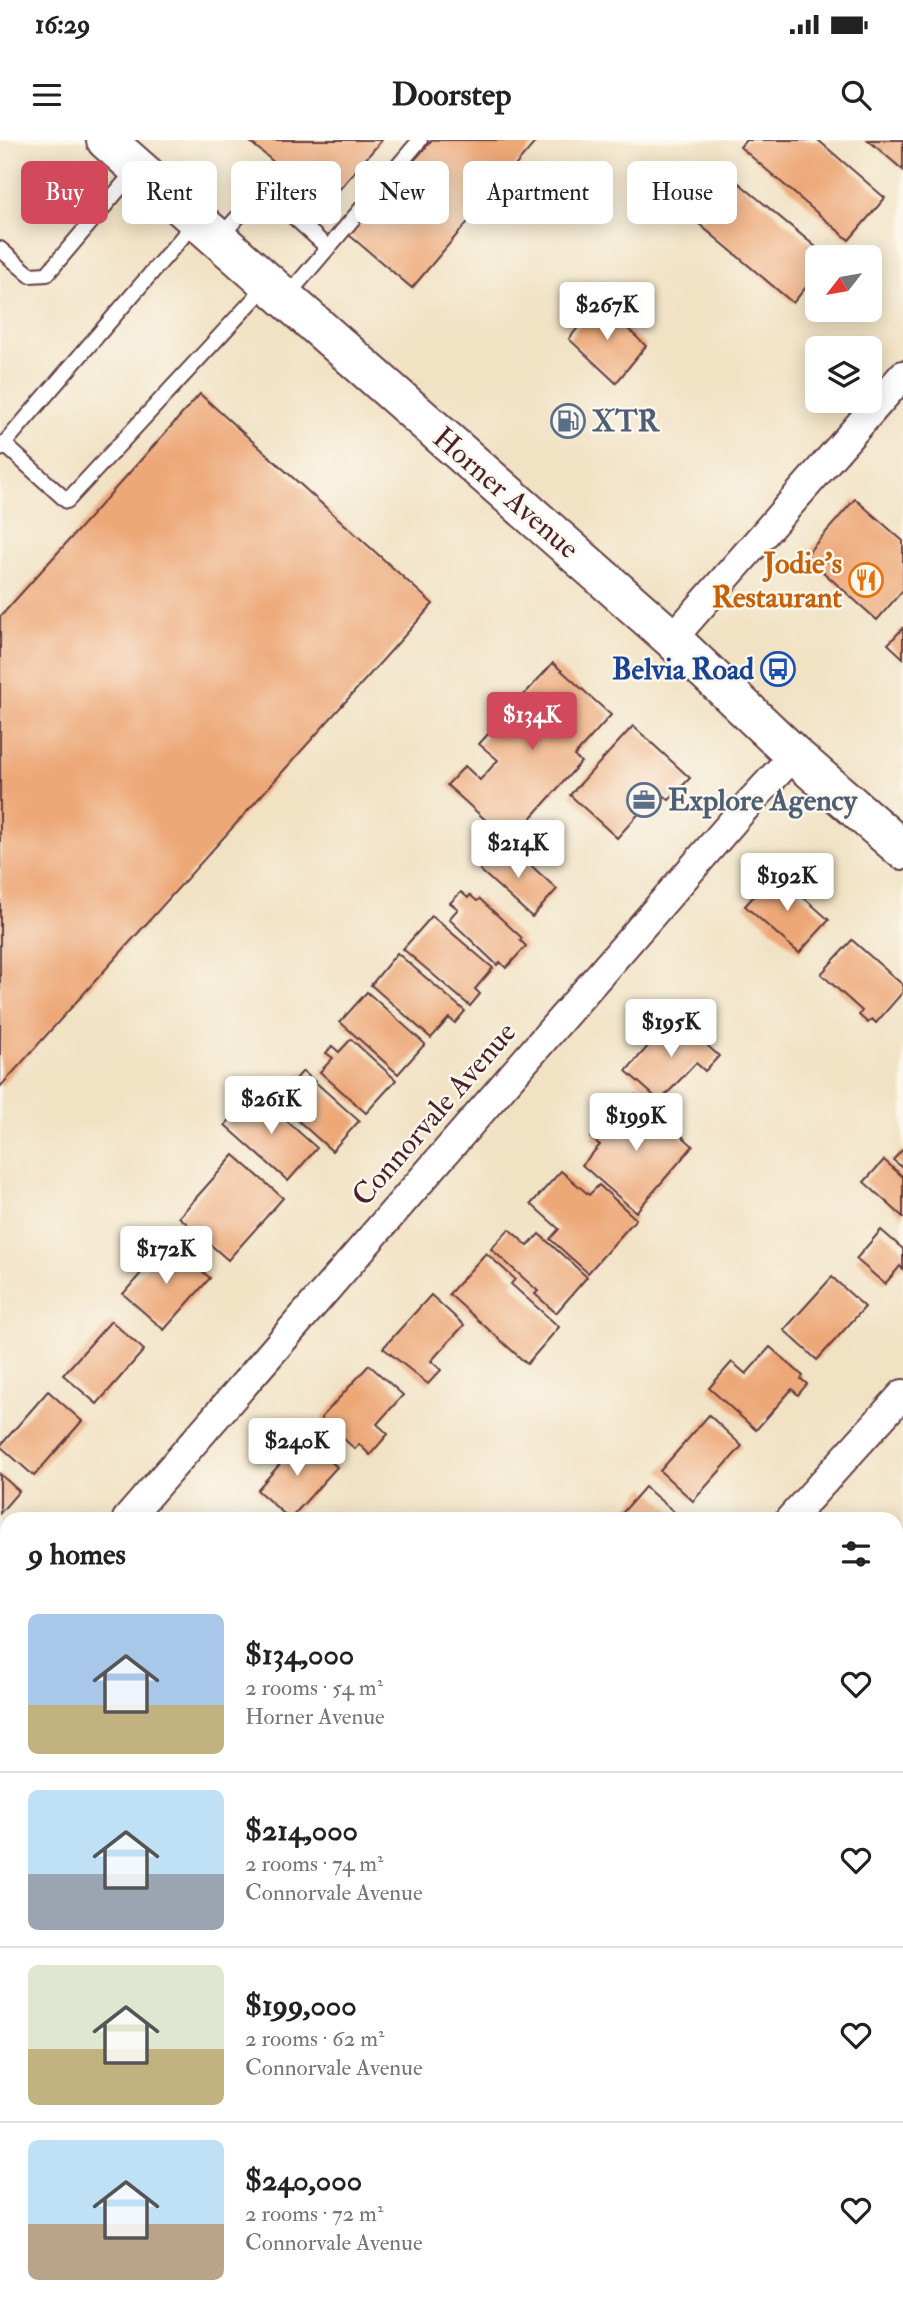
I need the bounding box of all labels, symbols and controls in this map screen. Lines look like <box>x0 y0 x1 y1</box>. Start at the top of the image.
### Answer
text: 16:29 <box>35 9 90 41</box>
text: Doorstep <box>392 75 511 115</box>
icon: menu <box>28 76 66 114</box>
icon: search <box>837 76 875 114</box>
chip: Buy <box>21 161 108 224</box>
chip: Rent <box>122 161 217 224</box>
chip: Filters <box>231 161 341 224</box>
chip: New <box>355 161 449 224</box>
chip: Apartment <box>463 161 613 224</box>
chip: House <box>627 161 737 224</box>
north arrow <box>805 245 882 322</box>
map controls <box>805 245 882 413</box>
pin: $267K <box>558 282 656 342</box>
text: $267K <box>576 290 638 319</box>
button: layers <box>805 336 882 413</box>
fuel station icon: XTR <box>549 402 587 440</box>
place label: XTR <box>592 403 660 440</box>
street label: Horner Avenue <box>425 419 587 567</box>
place label: Jodie's Restaurant <box>712 545 842 616</box>
restaurant icon: Jodie's Restaurant <box>847 561 885 599</box>
bus stop icon: Belvia Road <box>759 650 797 688</box>
place label: Belvia Road <box>612 651 754 688</box>
pin: $134K <box>483 692 581 752</box>
text: $134K <box>503 700 561 729</box>
office icon: Explore Agency <box>625 781 663 819</box>
place label: Explore Agency <box>668 782 859 819</box>
pin: $214K <box>469 820 567 880</box>
text: $214K <box>487 828 549 857</box>
pin: $192K <box>738 854 836 913</box>
text: $192K <box>757 861 817 890</box>
pin: $195K <box>622 1000 720 1059</box>
text: $195K <box>641 1007 701 1036</box>
street label: Connorvale Avenue <box>344 1014 524 1214</box>
pin: $261K <box>222 1076 320 1136</box>
text: $261K <box>241 1084 301 1113</box>
pin: $199K <box>587 1094 685 1153</box>
text: $199K <box>606 1101 666 1130</box>
pin: $172K <box>117 1226 215 1286</box>
text: $172K <box>136 1234 196 1263</box>
pin: $240K <box>248 1418 346 1478</box>
text: $240K <box>265 1426 329 1455</box>
icon: filters <box>837 1535 875 1573</box>
text: 9 homes <box>28 1536 126 1573</box>
text: $134,000 <box>245 1636 354 1673</box>
icon: home <box>84 1642 168 1726</box>
icon: heart <box>837 1665 875 1703</box>
text: 2 rooms · 54 m² <box>245 1673 383 1702</box>
text: Horner Avenue <box>245 1702 385 1731</box>
text: $214,000 <box>245 1812 358 1849</box>
icon: home <box>84 1818 168 1902</box>
icon: heart <box>837 1841 875 1879</box>
text: 2 rooms · 74 m² <box>245 1849 384 1878</box>
text: Connorvale Avenue <box>245 1878 423 1907</box>
text: $199,000 <box>245 1987 357 2024</box>
icon: home <box>84 1993 168 2077</box>
icon: heart <box>837 2016 875 2054</box>
text: 2 rooms · 62 m² <box>245 2024 384 2053</box>
text: Connorvale Avenue <box>245 2053 423 2082</box>
text: $240,000 <box>245 2162 362 2199</box>
icon: home <box>84 2168 168 2252</box>
icon: heart <box>837 2191 875 2229</box>
text: 2 rooms · 72 m² <box>245 2199 383 2228</box>
text: Connorvale Avenue <box>245 2228 423 2257</box>

